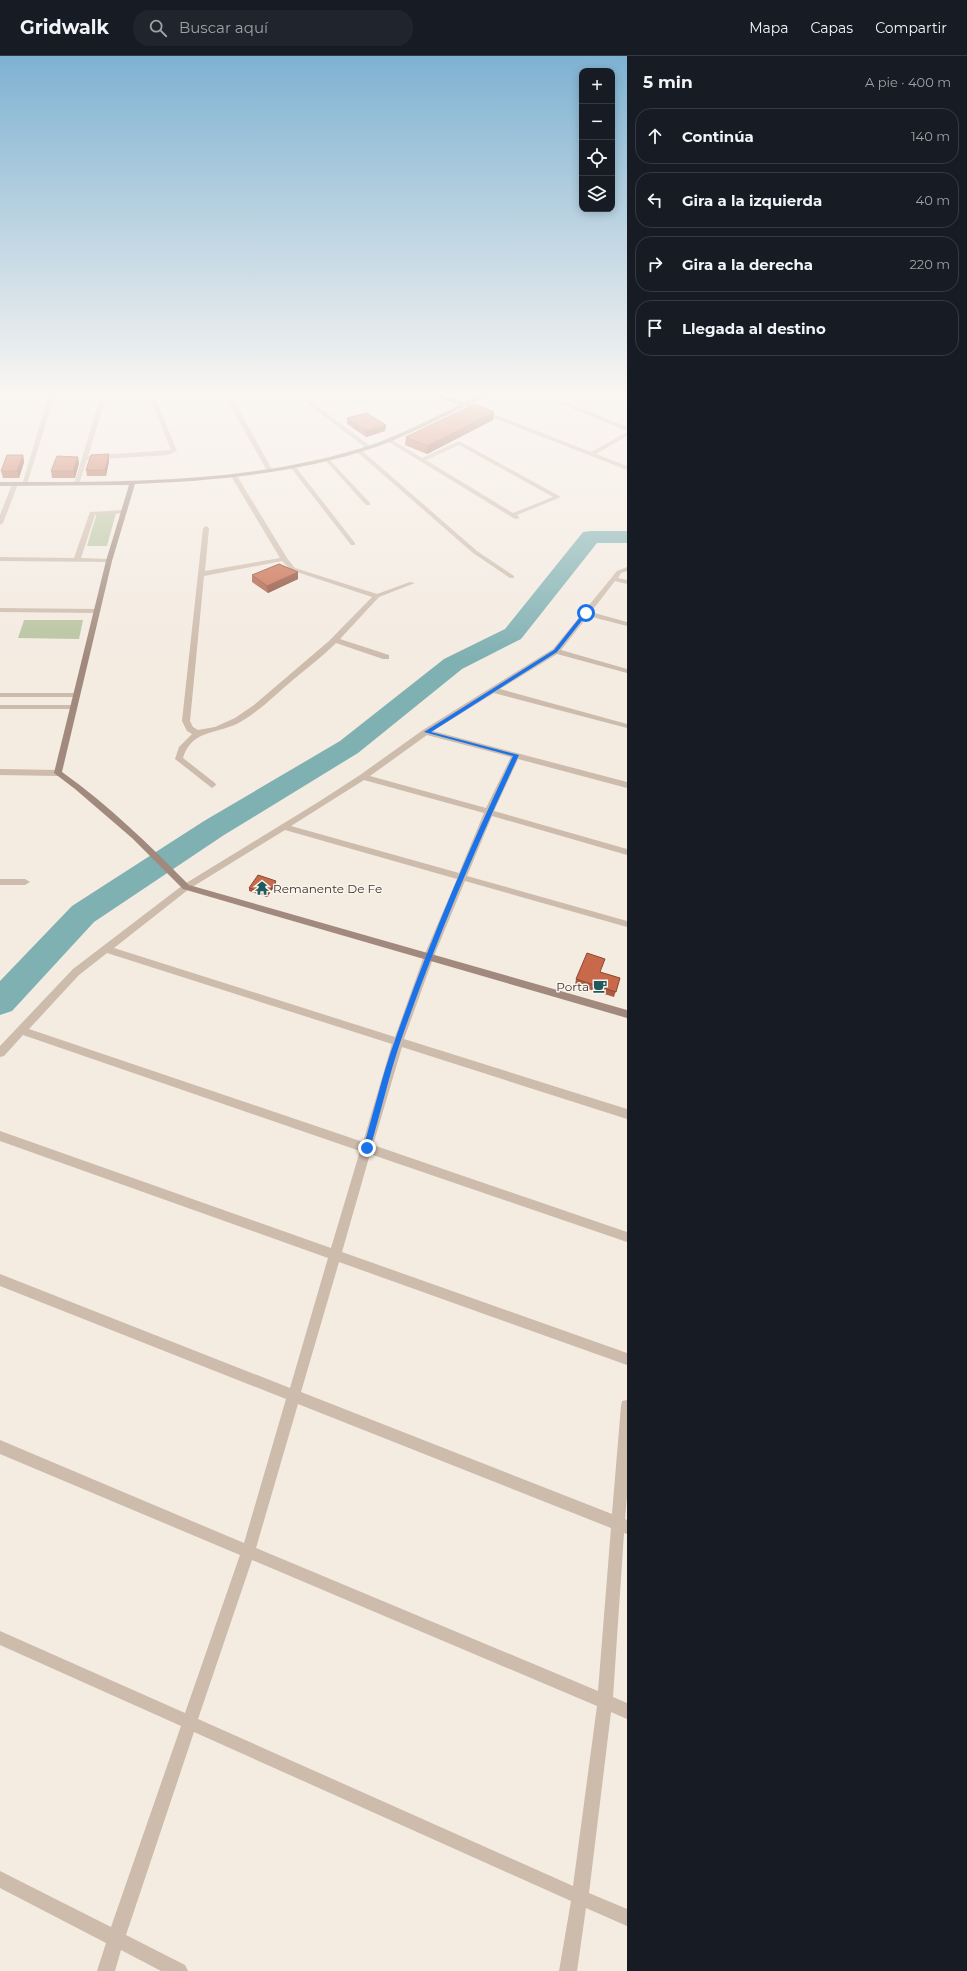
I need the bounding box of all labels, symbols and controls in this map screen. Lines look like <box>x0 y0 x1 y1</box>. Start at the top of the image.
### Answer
search box <box>133 10 413 46</box>
text: Gridwalk <box>20 16 109 39</box>
icon: search <box>147 17 169 39</box>
text: Buscar aquí <box>179 18 268 37</box>
text: Mapa <box>749 19 789 37</box>
text: Capas <box>811 19 853 37</box>
text: Compartir <box>875 19 947 37</box>
map controls <box>579 68 615 212</box>
button: + <box>579 68 615 104</box>
text: 5 min <box>643 72 693 92</box>
text: A pie · 400 m <box>865 74 951 90</box>
button: − <box>579 104 615 140</box>
icon: ahead <box>644 125 666 147</box>
text: Continúa <box>682 127 754 146</box>
text: 140 m <box>911 128 950 144</box>
button: locate <box>579 140 615 176</box>
button: layers <box>579 176 615 212</box>
icon: left <box>644 189 666 211</box>
text: Gira a la izquierda <box>682 191 822 210</box>
text: 40 m <box>916 192 950 208</box>
icon: right <box>644 253 666 275</box>
text: Gira a la derecha <box>682 255 813 274</box>
text: 220 m <box>909 256 950 272</box>
icon: arrive <box>644 317 666 339</box>
text: Llegada al destino <box>682 319 826 338</box>
route start <box>577 604 595 622</box>
temple icon: Remanente De Fe <box>254 880 270 896</box>
place label: Remanente De Fe <box>273 881 382 896</box>
cafe icon: Porta <box>592 978 608 994</box>
place label: Porta <box>556 979 589 994</box>
route end <box>358 1139 376 1157</box>

